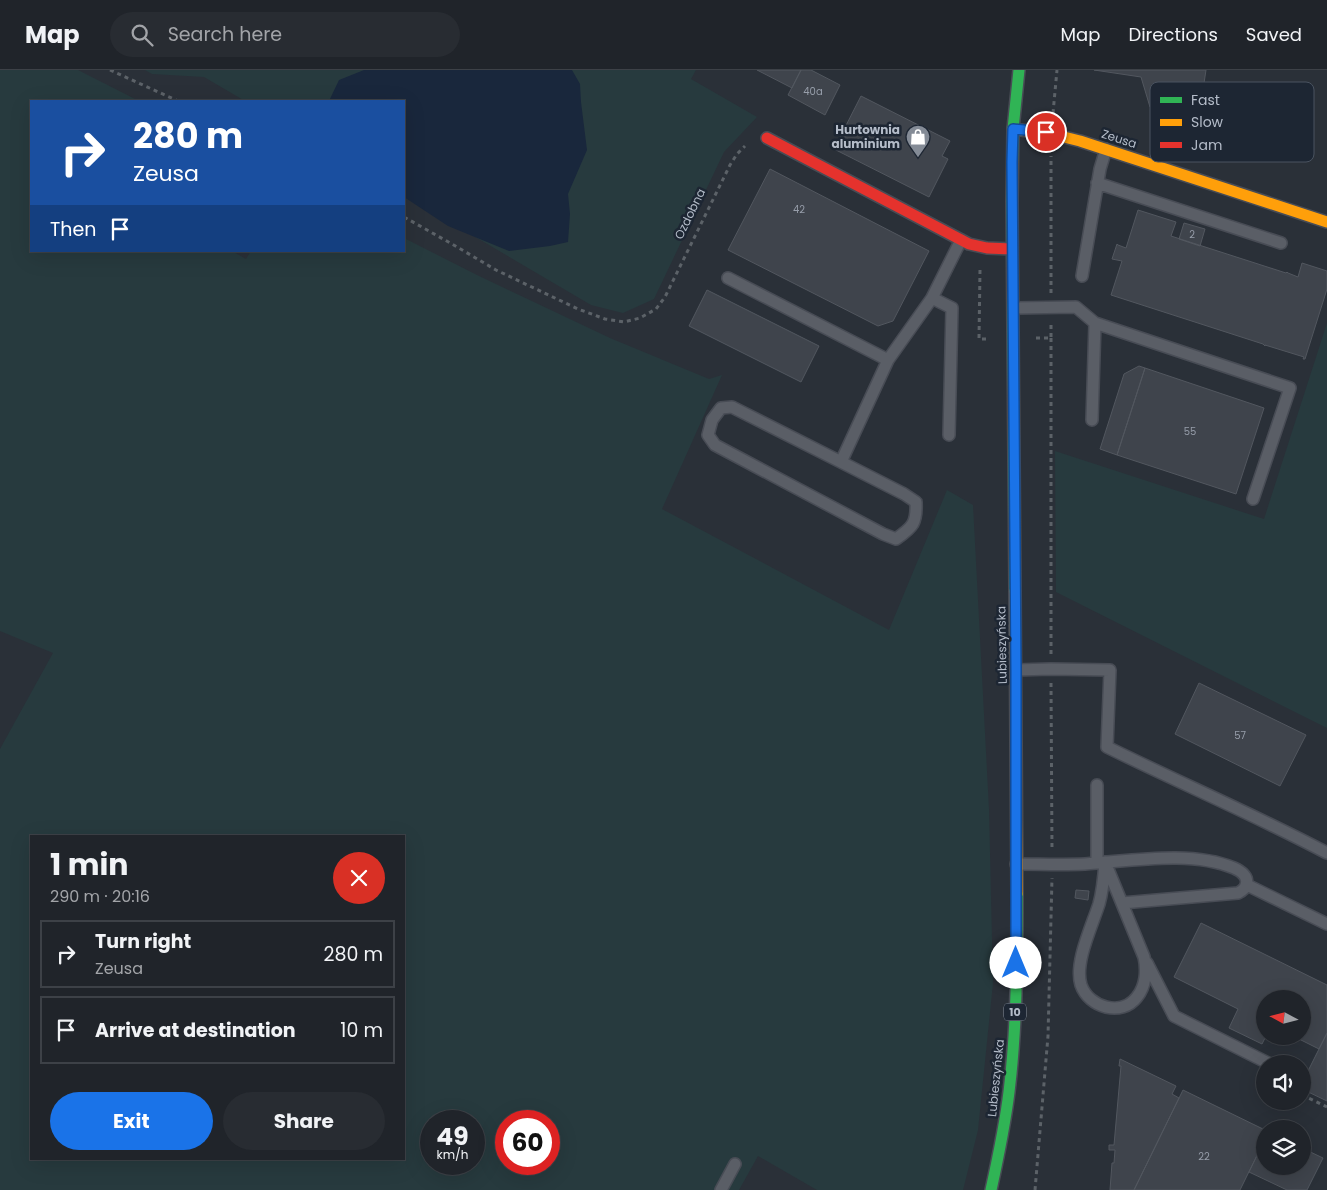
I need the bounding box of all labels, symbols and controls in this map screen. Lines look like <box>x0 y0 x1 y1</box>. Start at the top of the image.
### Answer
search box <box>110 12 460 57</box>
text: Map <box>25 18 80 51</box>
icon: search <box>128 21 156 49</box>
text: Search here <box>168 21 282 48</box>
text: Map <box>1061 22 1100 47</box>
text: Directions <box>1128 22 1218 47</box>
text: Saved <box>1246 22 1302 47</box>
legend <box>1150 82 1314 162</box>
house number: 40a <box>803 84 823 99</box>
text: Fast <box>1191 90 1220 110</box>
text: 280 m <box>133 111 243 160</box>
pin <box>1025 111 1067 153</box>
text: Slow <box>1191 112 1224 132</box>
icon: arrive <box>1032 118 1060 146</box>
icon: right <box>50 120 115 185</box>
place label: Hurtownia aluminium <box>832 121 900 152</box>
shop icon: Hurtownia aluminium <box>905 124 931 158</box>
street label: Zeusa <box>1099 125 1139 152</box>
text: Jam <box>1191 135 1222 155</box>
text: Zeusa <box>133 158 199 189</box>
street label: Ozdobna <box>670 186 709 242</box>
house number: 42 <box>793 202 805 217</box>
icon: arrive <box>106 215 134 243</box>
text: Then <box>50 216 96 243</box>
house number: 2 <box>1189 227 1195 242</box>
house number: 55 <box>1184 424 1196 439</box>
street label: Lubieszyńska <box>992 606 1011 684</box>
house number: 57 <box>1234 728 1246 743</box>
text: 1 min <box>50 843 128 886</box>
button: close <box>333 852 385 904</box>
text: 290 m · 20:16 <box>50 885 150 908</box>
text: Turn right <box>95 928 191 955</box>
position arrow <box>989 936 1041 988</box>
icon: right <box>52 940 80 968</box>
text: 280 m <box>324 941 383 968</box>
text: Zeusa <box>95 957 143 980</box>
north arrow <box>1256 990 1311 1045</box>
map controls <box>1256 990 1311 1175</box>
road number: 10 <box>1004 1004 1026 1020</box>
icon: arrive <box>52 1016 80 1044</box>
text: Arrive at destination <box>95 1017 296 1044</box>
text: 10 m <box>340 1017 383 1044</box>
street label: Lubieszyńska <box>983 1038 1008 1118</box>
button: sound <box>1256 1055 1311 1110</box>
button: Exit <box>50 1092 213 1150</box>
button: Share <box>223 1092 385 1150</box>
speed limit sign: 60 <box>495 1110 560 1175</box>
text: 49 <box>436 1119 469 1154</box>
button: layers <box>1256 1120 1311 1175</box>
text: km/h <box>437 1146 468 1163</box>
house number: 22 <box>1198 1149 1210 1164</box>

